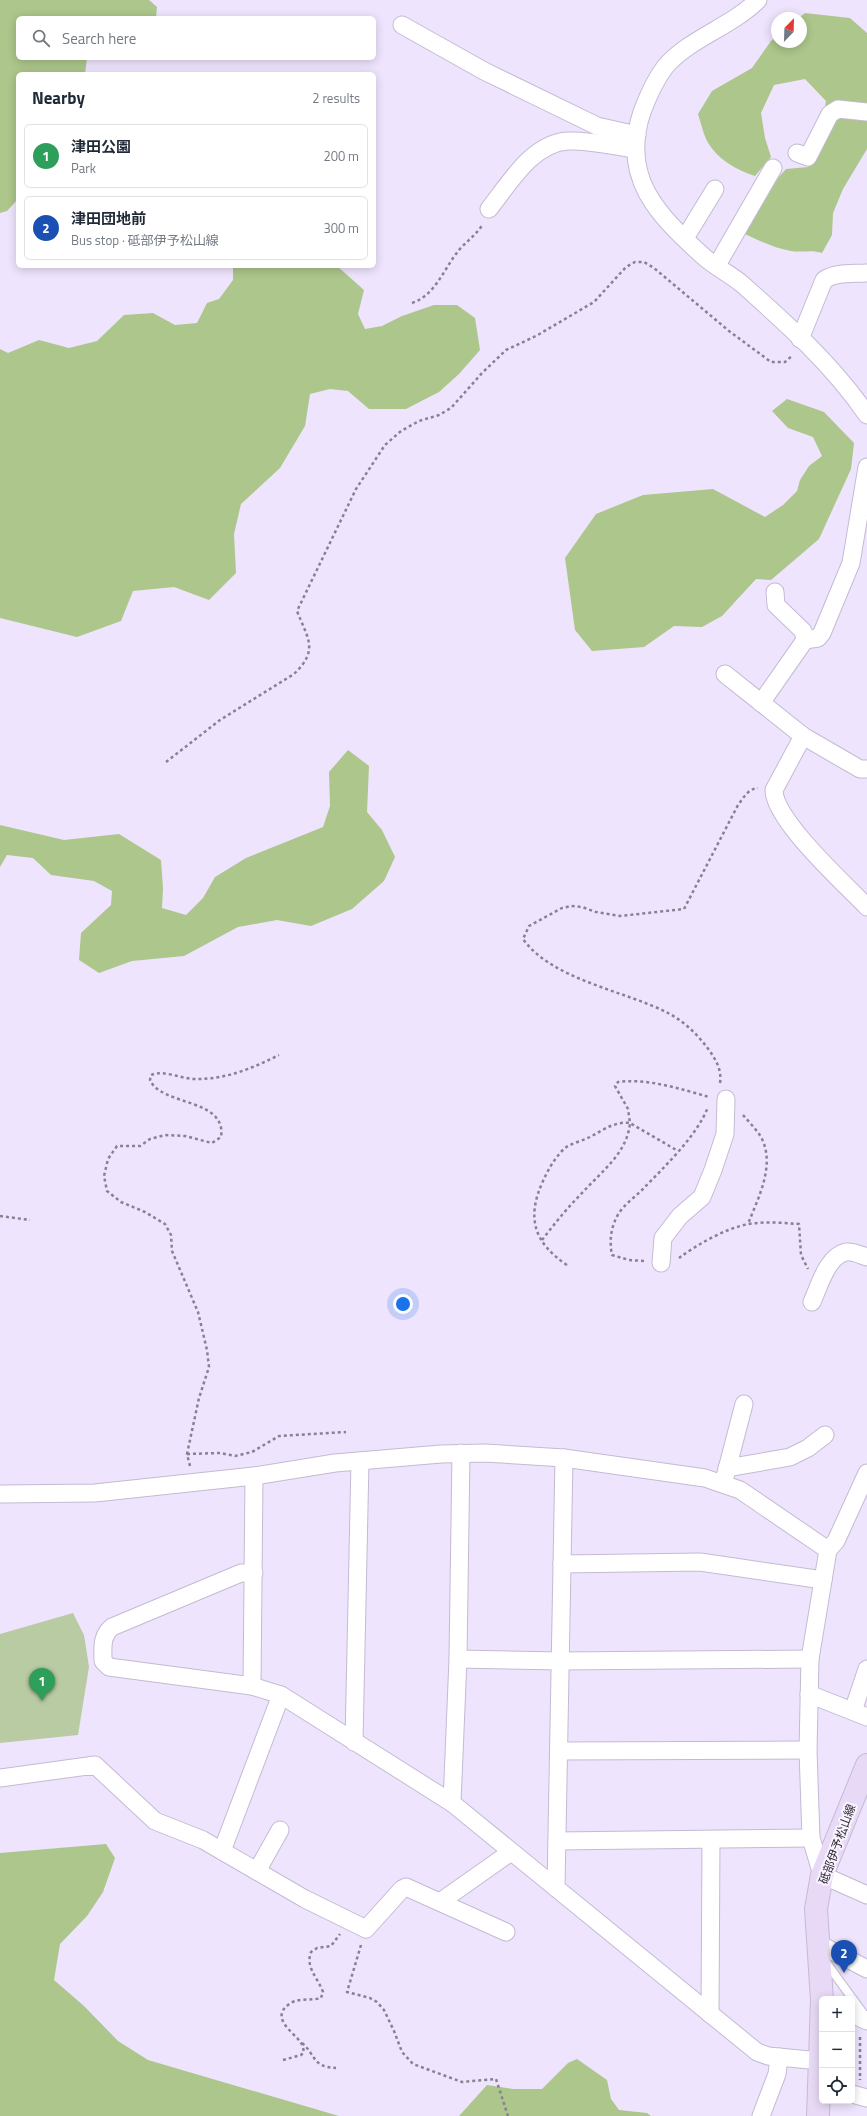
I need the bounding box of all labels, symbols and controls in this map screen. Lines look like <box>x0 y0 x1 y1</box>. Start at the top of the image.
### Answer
north arrow <box>771 12 807 48</box>
search box <box>16 16 376 60</box>
icon: search <box>30 27 52 49</box>
text: Search here <box>62 27 136 50</box>
text: Nearby <box>32 85 85 111</box>
text: 2 results <box>312 88 360 108</box>
text: 津田公園 <box>71 135 131 158</box>
text: 1 <box>42 146 50 166</box>
text: 200 m <box>323 146 359 166</box>
text: Park <box>71 158 96 178</box>
text: 津田団地前 <box>71 207 146 230</box>
text: 2 <box>42 218 50 238</box>
text: 300 m <box>323 218 359 238</box>
text: Bus stop · 砥部伊予松山線 <box>71 230 219 250</box>
your location <box>393 1294 413 1314</box>
pin: 1 <box>29 1668 55 1701</box>
street label: 砥部伊予松山線 <box>814 1801 860 1887</box>
pin: 2 <box>831 1940 857 1973</box>
map controls <box>819 1996 855 2104</box>
button: + <box>819 1996 855 2032</box>
button: − <box>819 2032 855 2068</box>
button: locate <box>819 2068 855 2104</box>

